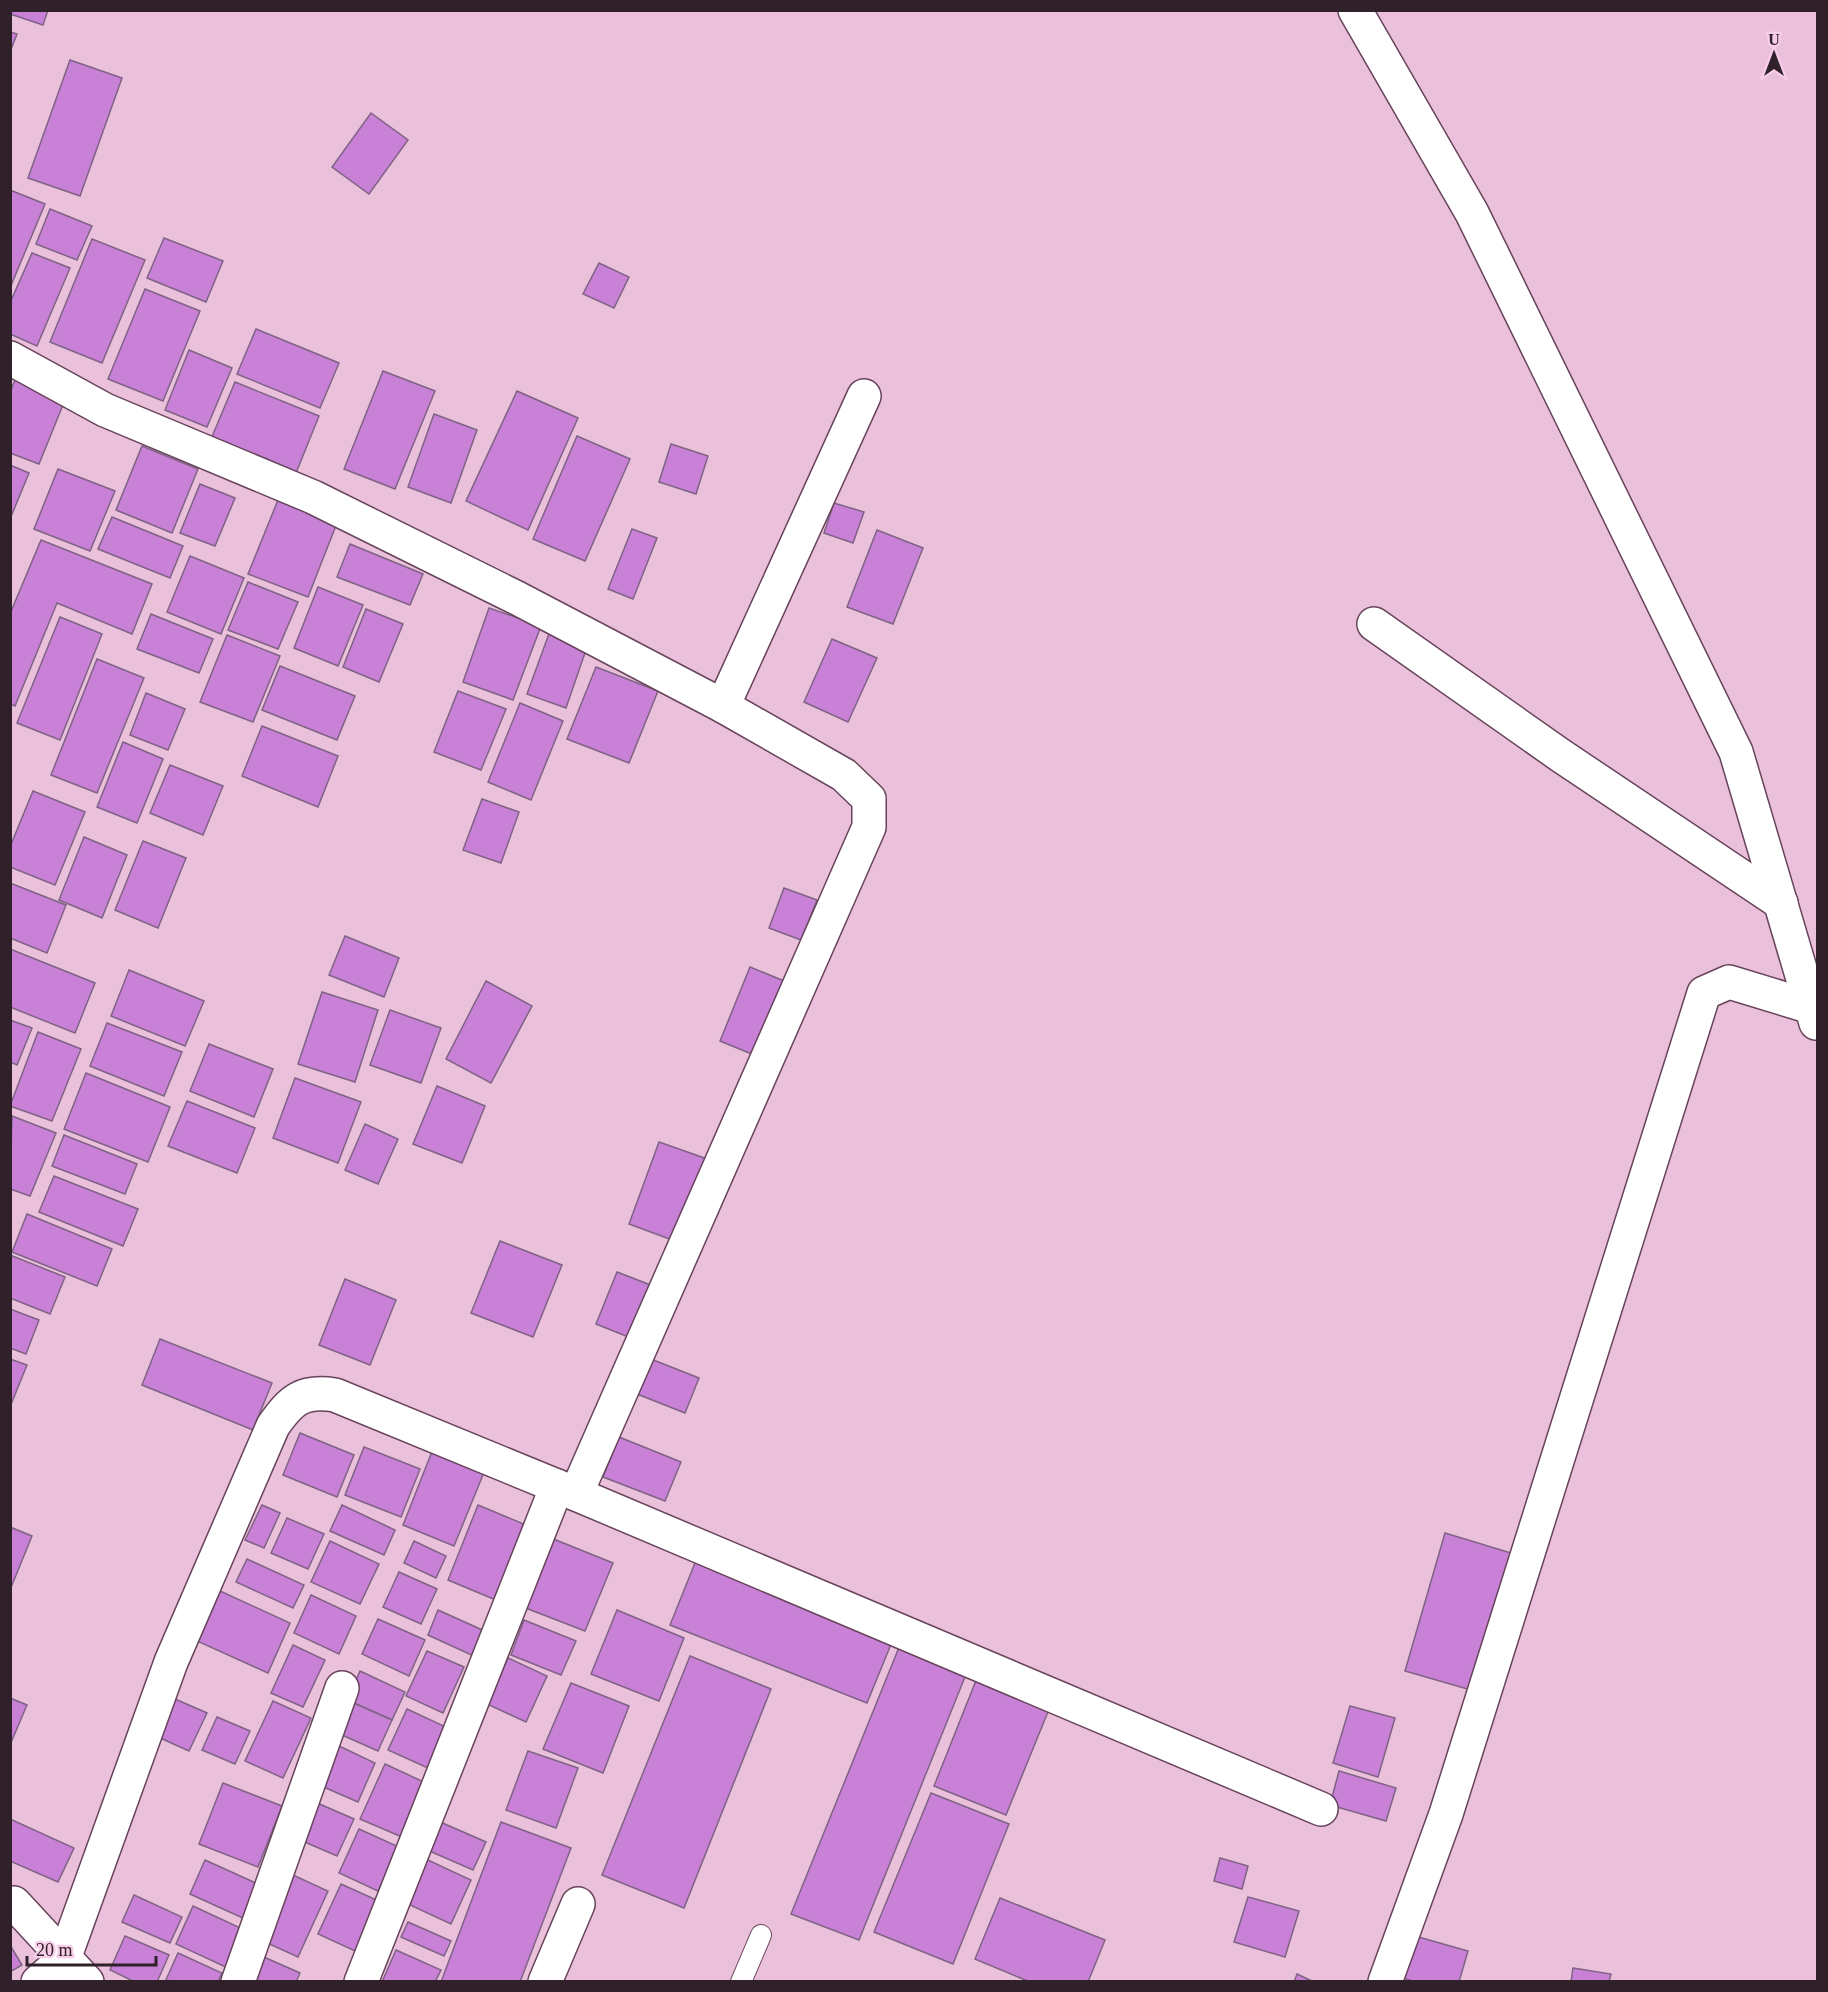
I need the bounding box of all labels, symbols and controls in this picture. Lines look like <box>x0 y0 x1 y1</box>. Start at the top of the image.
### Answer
north arrow <box>1744 24 1804 84</box>
text: U <box>1768 31 1780 48</box>
scale bar <box>27 1929 156 1967</box>
text: 20 m <box>36 1940 73 1960</box>

